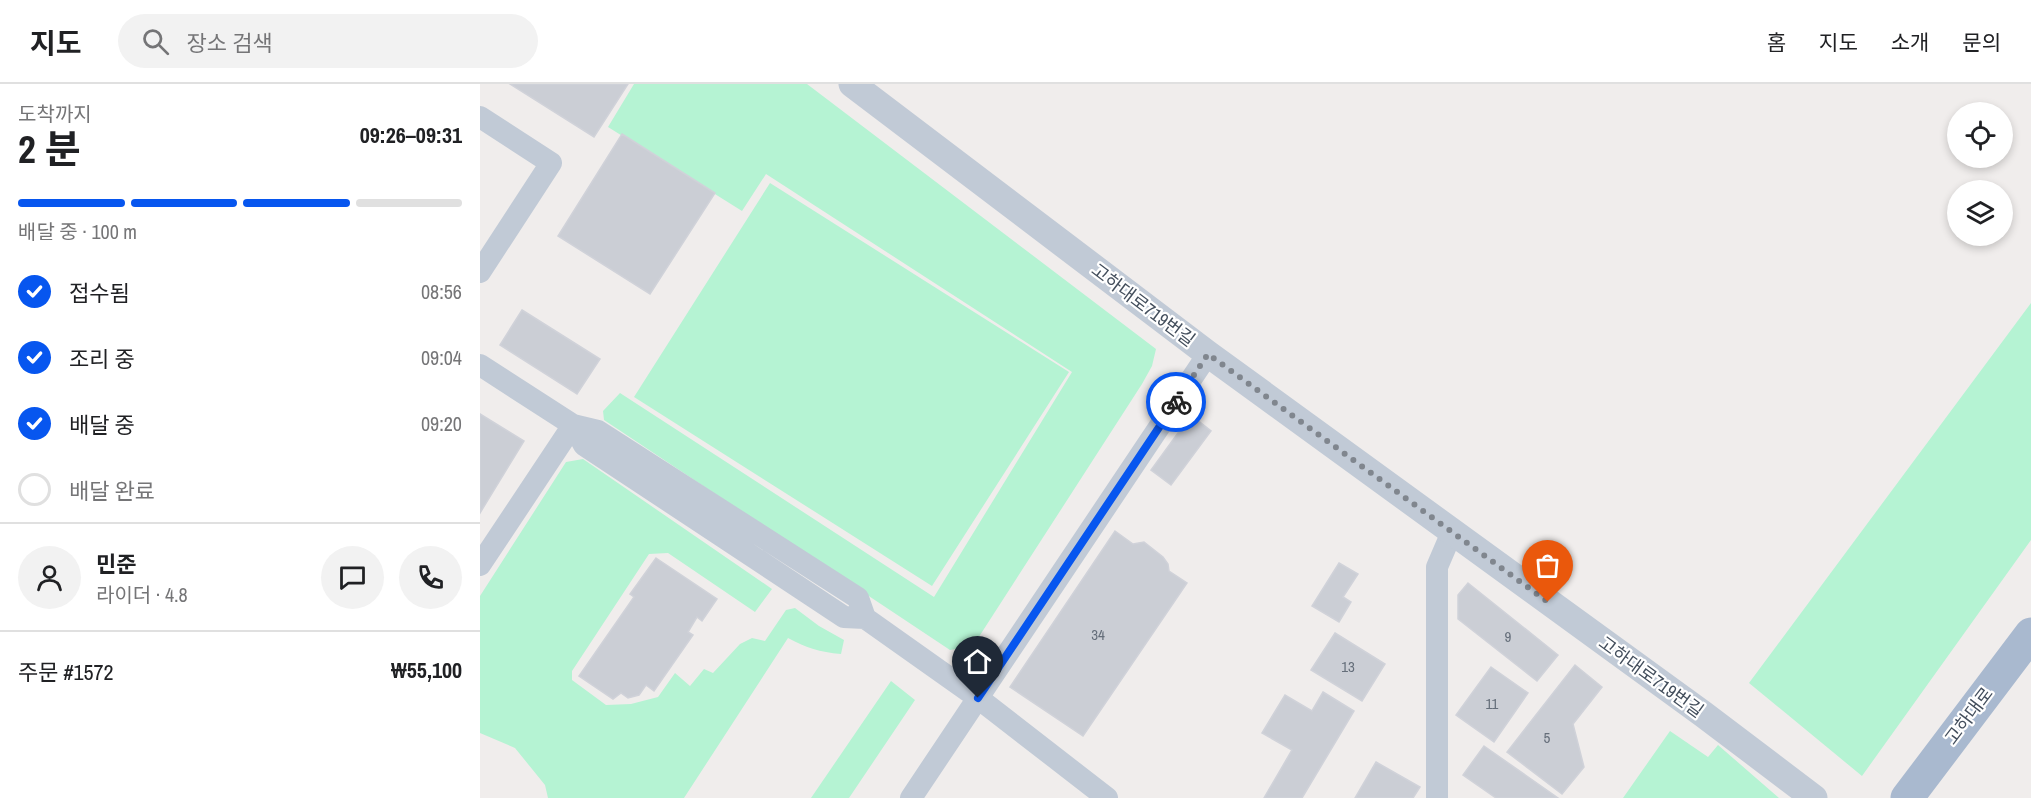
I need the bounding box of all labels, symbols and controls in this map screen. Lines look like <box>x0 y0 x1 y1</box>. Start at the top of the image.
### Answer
search box <box>118 14 538 68</box>
text: 지도 <box>30 24 82 62</box>
icon: search <box>139 25 172 58</box>
text: 장소 검색 <box>187 28 273 58</box>
text: 홈 <box>1767 28 1786 57</box>
text: 지도 <box>1819 28 1858 57</box>
text: 소개 <box>1891 28 1929 57</box>
text: 문의 <box>1962 28 2001 57</box>
text: 도착까지 <box>18 100 92 127</box>
map controls <box>1947 102 2013 246</box>
button: locate <box>1947 102 2013 168</box>
text: 09:26–09:31 <box>360 120 462 150</box>
text: 2 분 <box>18 123 81 175</box>
button: layers <box>1947 180 2013 246</box>
text: 배달 중 · 100 m <box>18 218 137 245</box>
street label: 고하대로719번길 <box>1086 257 1200 352</box>
icon: check <box>18 275 51 308</box>
text: 접수됨 <box>69 278 130 308</box>
text: 08:56 <box>421 278 462 305</box>
icon: check <box>18 341 51 374</box>
text: 조리 중 <box>69 344 135 374</box>
text: 09:04 <box>421 344 462 371</box>
courier <box>1146 372 1206 432</box>
icon: bike <box>1160 386 1193 419</box>
icon: check <box>18 407 51 440</box>
text: 배달 중 <box>69 410 135 440</box>
text: 09:20 <box>421 410 462 437</box>
text: 배달 완료 <box>69 476 155 506</box>
pin <box>1522 540 1573 602</box>
button: person <box>18 546 81 609</box>
button: chat <box>321 546 384 609</box>
button: phone <box>399 546 462 609</box>
text: 민준 <box>96 549 136 579</box>
icon: bag <box>1531 549 1564 582</box>
text: 라이더 · 4.8 <box>96 581 188 608</box>
house number: 34 <box>1091 624 1105 645</box>
house number: 9 <box>1505 626 1512 647</box>
street label: 고하대로719번길 <box>1594 630 1709 723</box>
pin <box>952 636 1003 698</box>
icon: home <box>961 645 994 678</box>
text: ₩55,100 <box>391 655 462 685</box>
house number: 13 <box>1341 656 1355 677</box>
text: 주문 #1572 <box>18 657 114 687</box>
street label: 고하대로 <box>1939 682 1999 750</box>
house number: 11 <box>1486 693 1499 714</box>
house number: 5 <box>1544 727 1551 748</box>

